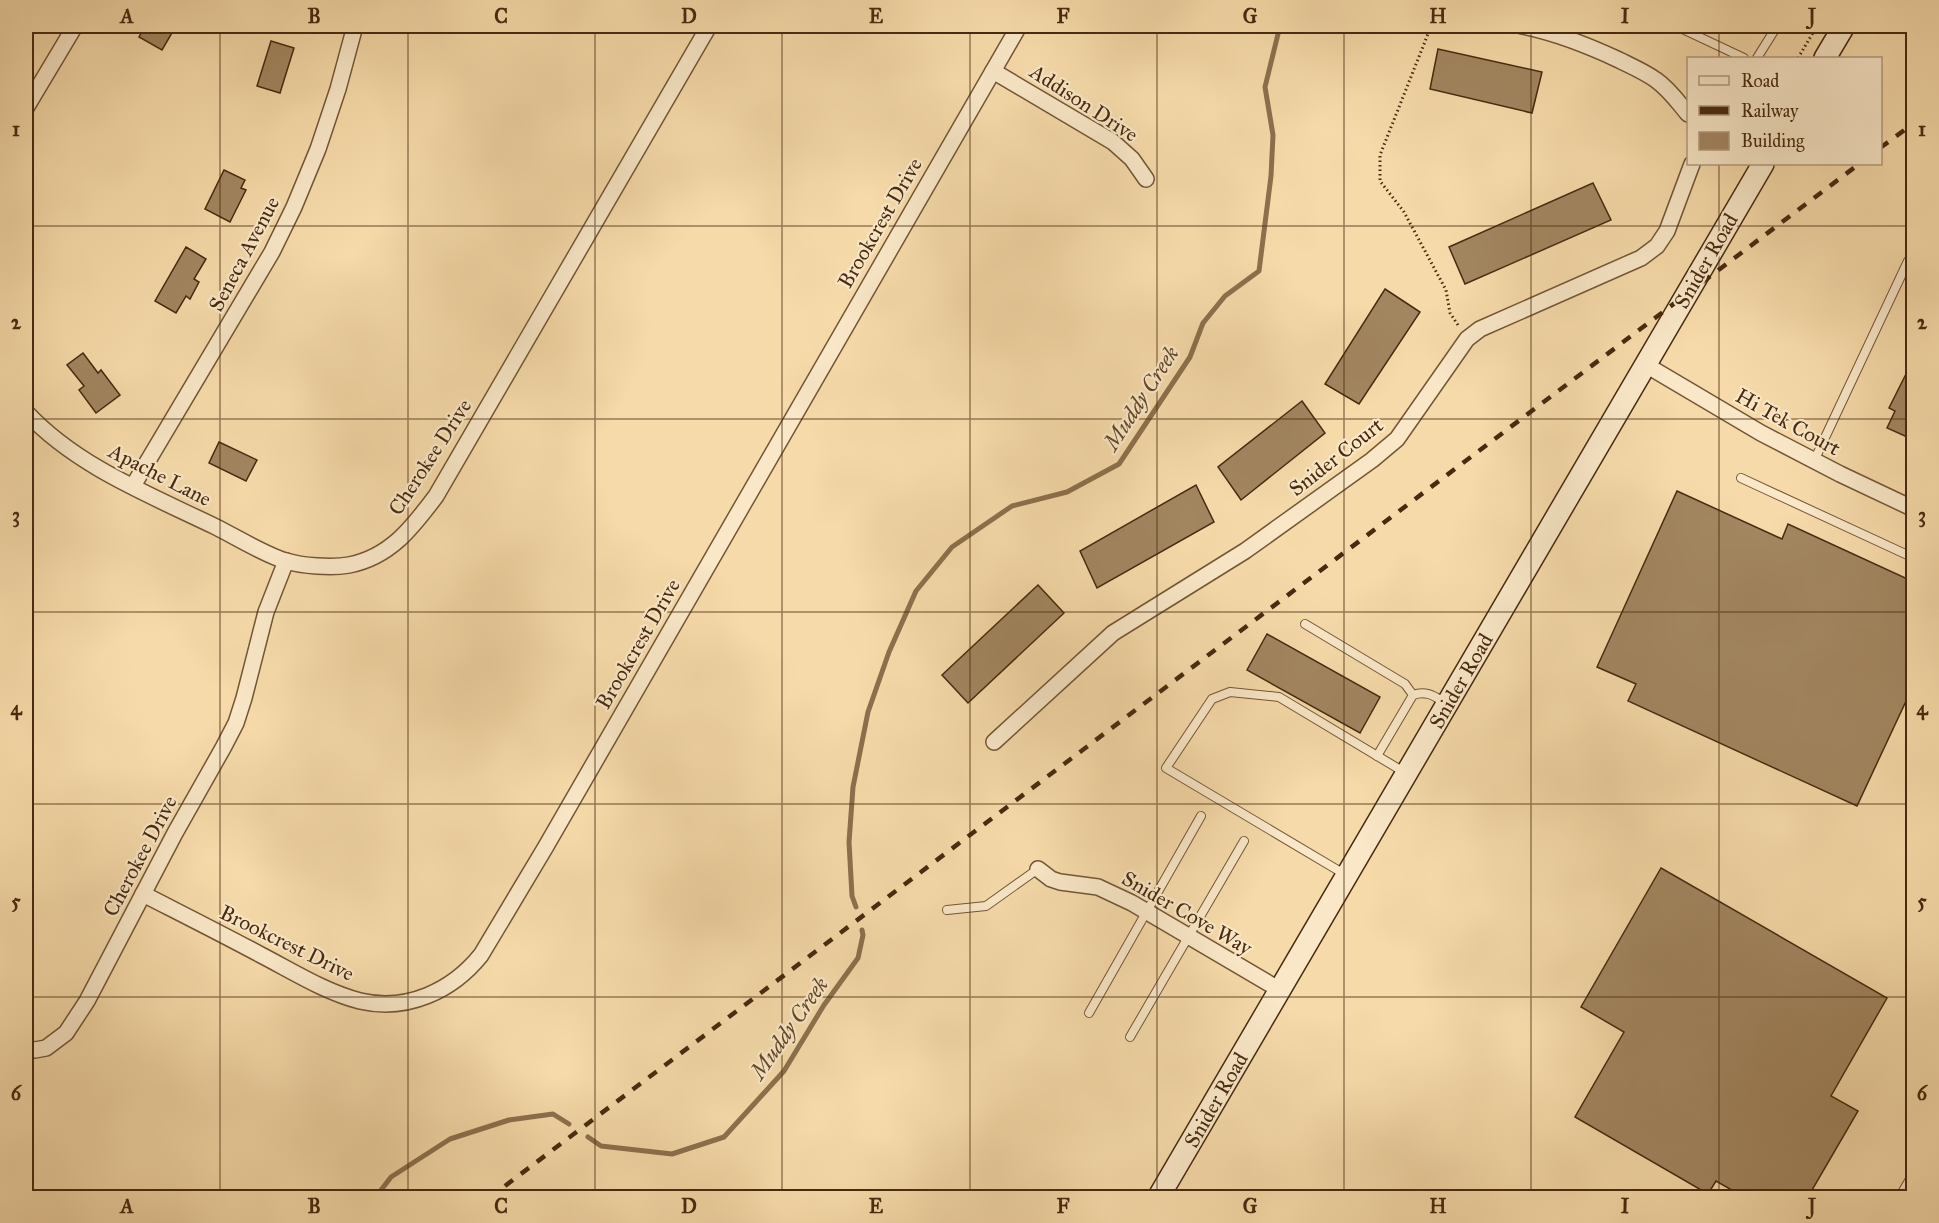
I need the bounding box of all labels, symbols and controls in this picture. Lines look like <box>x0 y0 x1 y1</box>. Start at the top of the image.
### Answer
text: A <box>118 4 134 28</box>
text: B <box>307 4 321 28</box>
text: C <box>494 4 508 28</box>
text: D <box>681 4 697 28</box>
text: E <box>869 4 884 28</box>
text: F <box>1056 4 1070 28</box>
text: G <box>1243 4 1258 28</box>
text: H <box>1429 4 1447 28</box>
text: I <box>1621 4 1630 28</box>
text: J <box>1805 4 1817 30</box>
legend <box>1687 57 1882 165</box>
street label: Addison Drive <box>1024 58 1143 148</box>
text: Road <box>1741 70 1779 92</box>
text: Railway <box>1741 100 1799 122</box>
text: 1 <box>12 117 20 141</box>
text: 1 <box>1918 117 1926 141</box>
text: Building <box>1741 130 1805 153</box>
street label: Brookcrest Drive <box>832 153 928 293</box>
street label: Seneca Avenue <box>203 192 285 316</box>
street label: Snider Road <box>1668 208 1744 313</box>
text: 2 <box>11 310 22 334</box>
text: 2 <box>1917 310 1928 334</box>
water label: Muddy Creek <box>1096 341 1185 457</box>
street label: Hi Tek Court <box>1731 383 1845 462</box>
street label: Cherokee Drive <box>383 394 477 520</box>
street label: Snider Court <box>1284 412 1389 502</box>
street label: Apache Lane <box>103 438 216 512</box>
text: 3 <box>12 503 20 528</box>
text: 3 <box>1918 503 1926 528</box>
street label: Brookcrest Drive <box>590 574 686 714</box>
street label: Snider Road <box>1423 628 1499 733</box>
text: 4 <box>10 696 22 721</box>
text: 4 <box>1916 696 1928 721</box>
street label: Cherokee Drive <box>97 791 183 921</box>
street label: Snider Cove Way <box>1117 865 1258 961</box>
text: 5 <box>11 889 21 913</box>
text: 5 <box>1917 889 1927 913</box>
street label: Brookcrest Drive <box>216 899 359 987</box>
water label: Muddy Creek <box>743 972 834 1086</box>
street label: Snider Road <box>1178 1047 1254 1152</box>
text: 6 <box>11 1081 23 1105</box>
text: 6 <box>1917 1081 1929 1105</box>
text: A <box>118 1194 134 1218</box>
text: B <box>307 1194 321 1218</box>
text: C <box>494 1194 508 1218</box>
text: D <box>681 1194 697 1218</box>
text: E <box>869 1194 884 1218</box>
text: F <box>1056 1194 1070 1218</box>
text: G <box>1243 1194 1258 1218</box>
text: H <box>1429 1194 1447 1218</box>
text: I <box>1621 1194 1630 1218</box>
text: J <box>1805 1194 1817 1220</box>

